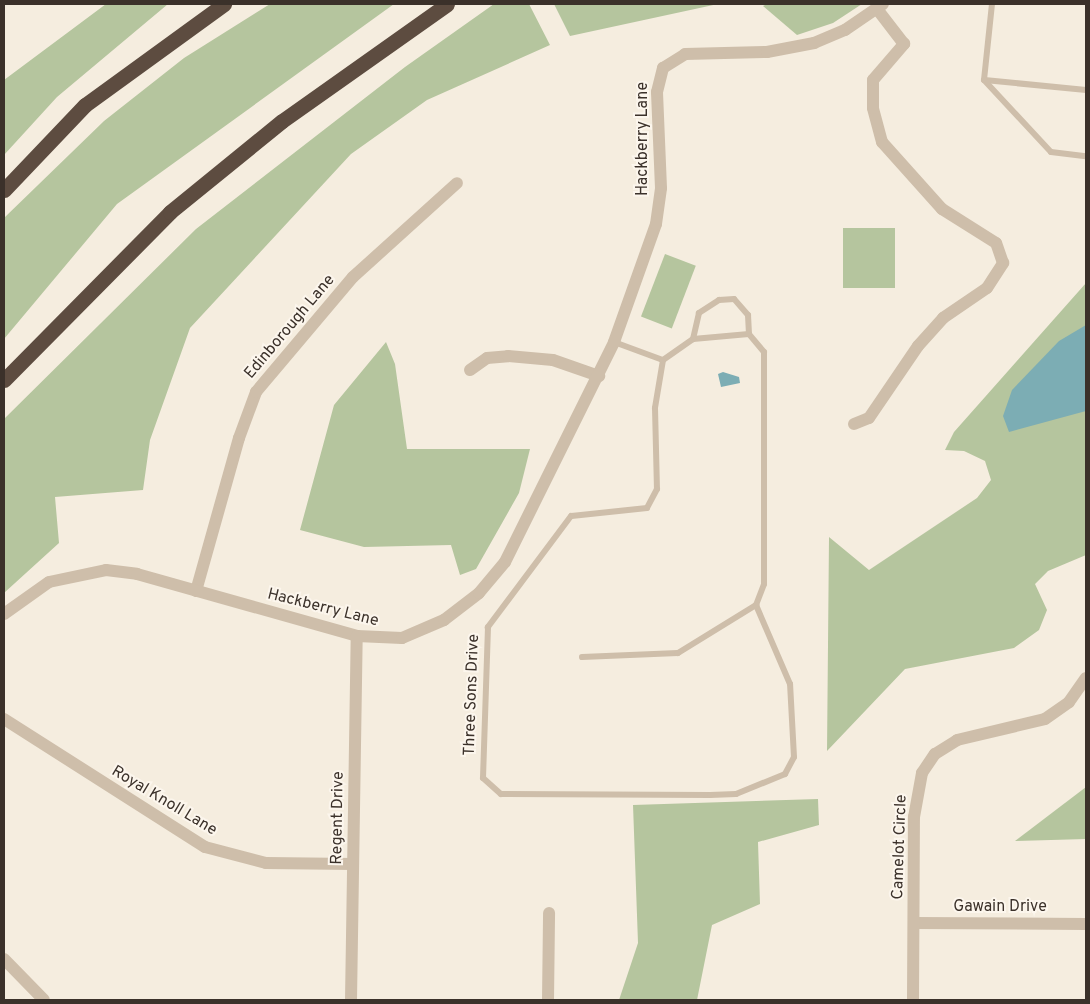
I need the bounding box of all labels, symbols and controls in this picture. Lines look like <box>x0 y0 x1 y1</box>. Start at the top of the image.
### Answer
street label: Hackberry Lane <box>633 82 653 196</box>
street label: Edinborough Lane <box>241 271 339 383</box>
street label: Hackberry Lane <box>265 585 381 631</box>
street label: Three Sons Drive <box>460 634 484 756</box>
street label: Royal Knoll Lane <box>108 762 220 840</box>
street label: Regent Drive <box>328 771 348 865</box>
street label: Camelot Circle <box>889 794 911 900</box>
street label: Gawain Drive <box>953 897 1047 917</box>

